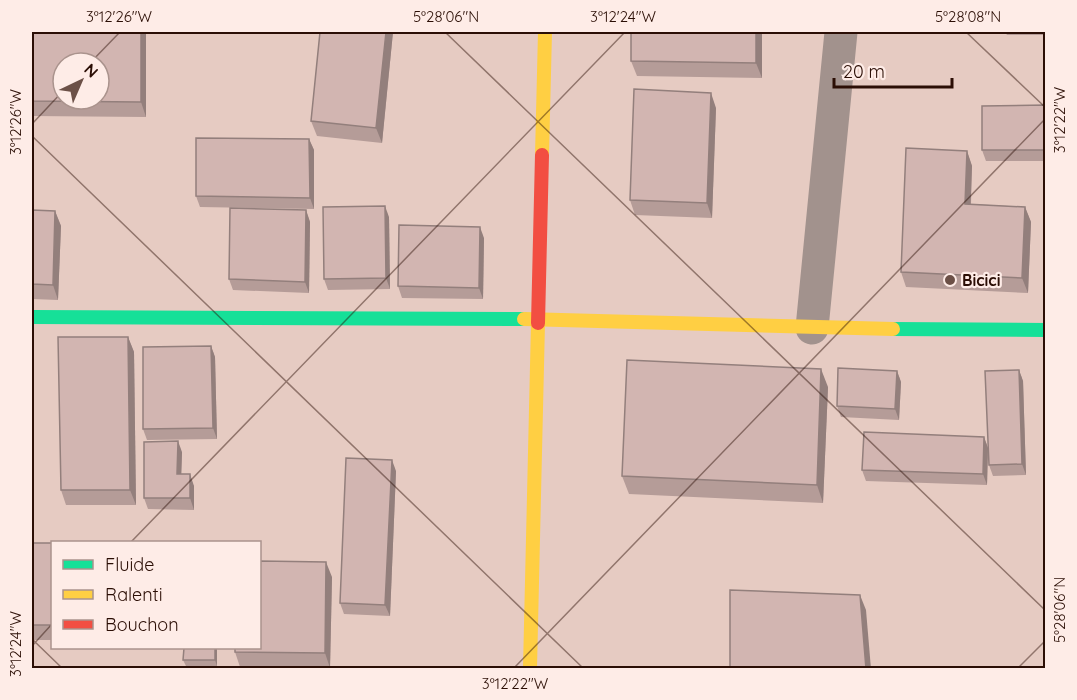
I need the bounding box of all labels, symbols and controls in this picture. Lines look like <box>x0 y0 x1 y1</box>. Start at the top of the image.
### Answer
text: 3°12'26"W <box>86 7 153 26</box>
text: 5°28'06"N <box>413 7 479 26</box>
text: 3°12'24"W <box>590 7 656 26</box>
text: 5°28'08"N <box>935 7 1001 26</box>
north arrow <box>51 51 111 111</box>
scale bar <box>834 51 952 89</box>
text: N <box>80 59 103 81</box>
text: 20 m <box>843 60 885 83</box>
text: 3°12'22"W <box>1050 86 1069 153</box>
text: 3°12'26"W <box>6 88 25 155</box>
place label: Bicici <box>962 270 1000 290</box>
marker: Bicici <box>943 273 957 287</box>
legend <box>51 541 261 649</box>
text: Fluide <box>105 553 154 576</box>
text: 5°28'06"N <box>1050 577 1069 643</box>
text: Ralenti <box>105 583 163 606</box>
text: 3°12'24"W <box>6 611 25 677</box>
text: Bouchon <box>105 613 179 636</box>
text: 3°12'22"W <box>482 674 549 693</box>

